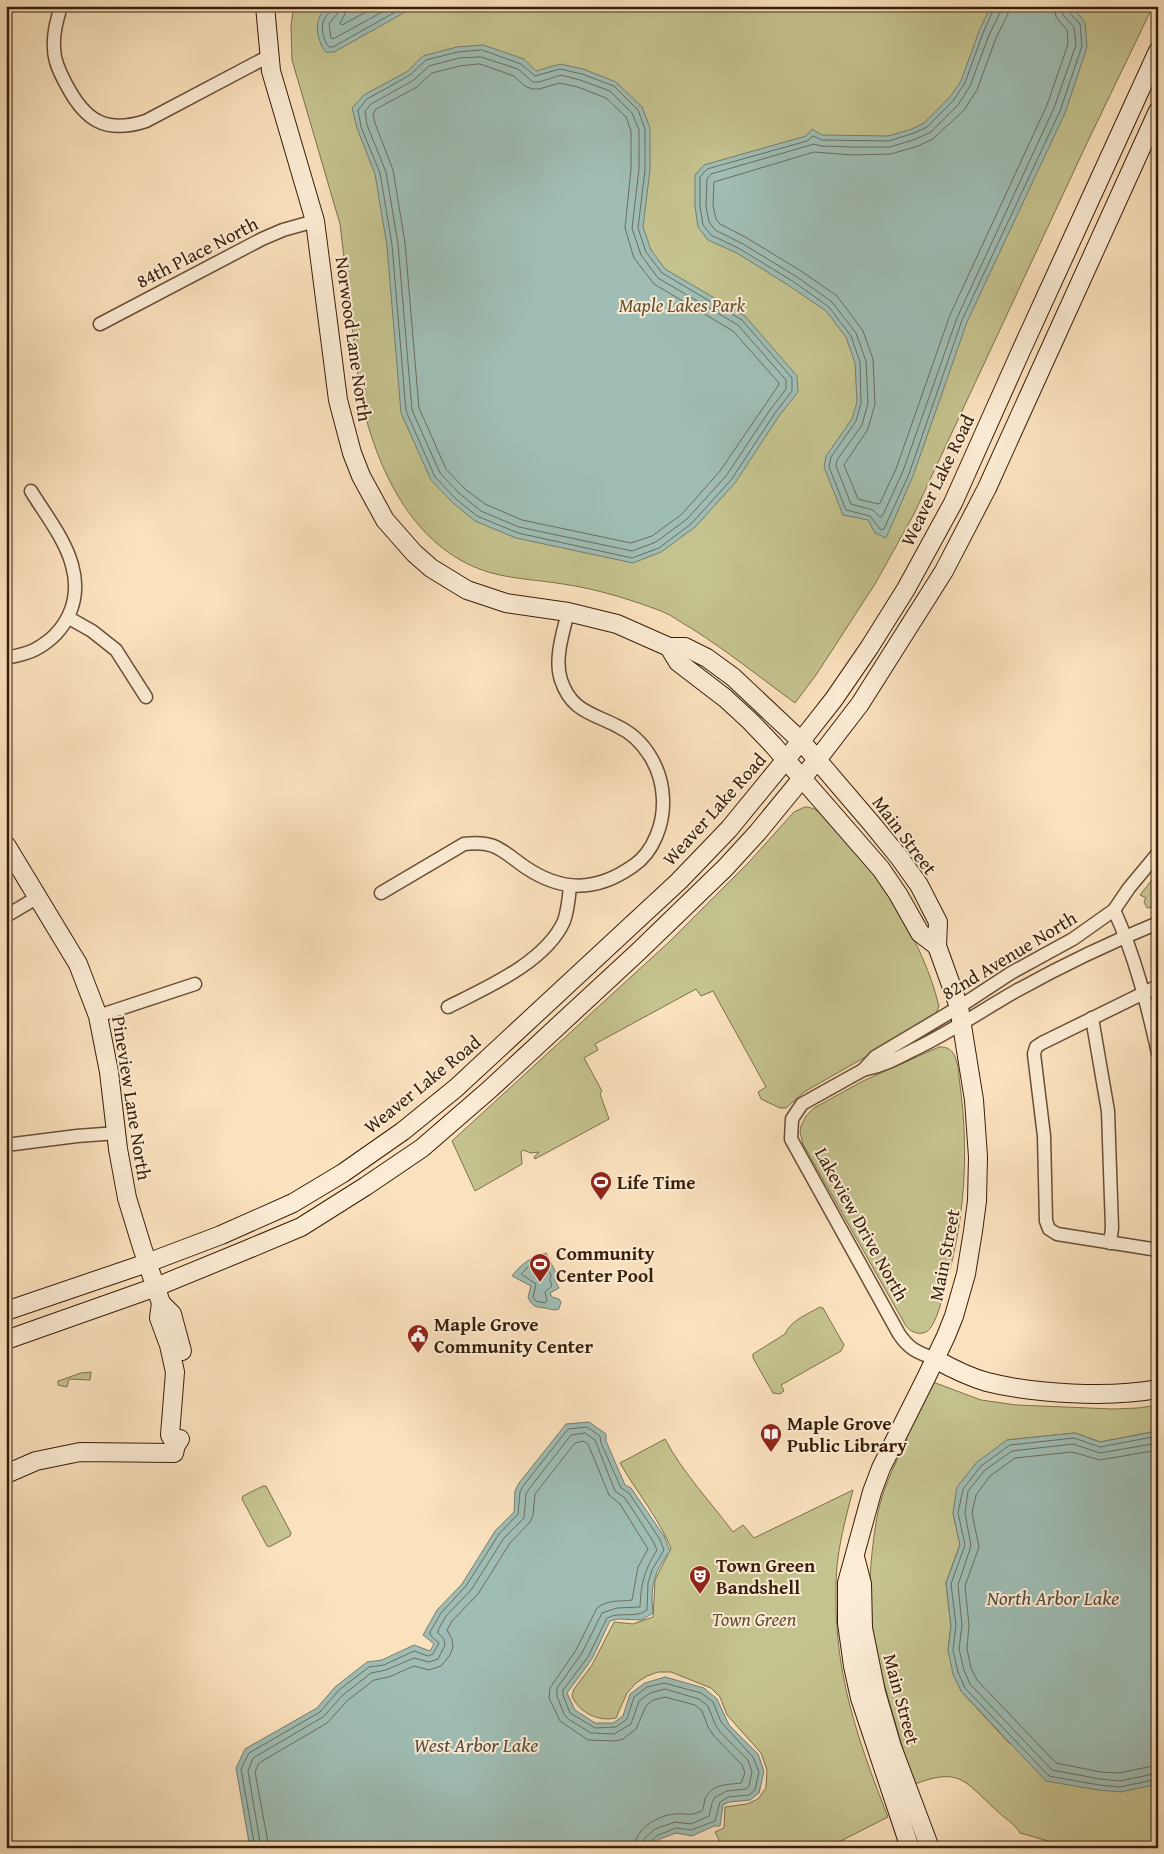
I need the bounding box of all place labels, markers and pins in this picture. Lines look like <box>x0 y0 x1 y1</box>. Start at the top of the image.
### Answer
place label: Life Time <box>617 1168 696 1196</box>
sports icon: Life Time <box>589 1170 613 1201</box>
place label: Community Center Pool <box>556 1239 655 1289</box>
sports icon: Community Center Pool <box>528 1252 552 1283</box>
place label: Maple Grove Community Center <box>434 1310 593 1360</box>
public building icon: Maple Grove Community Center <box>406 1323 430 1354</box>
place label: Maple Grove Public Library <box>787 1409 907 1459</box>
library icon: Maple Grove Public Library <box>759 1422 783 1453</box>
place label: Town Green Bandshell <box>716 1551 816 1601</box>
theatre icon: Town Green Bandshell <box>688 1564 712 1595</box>

